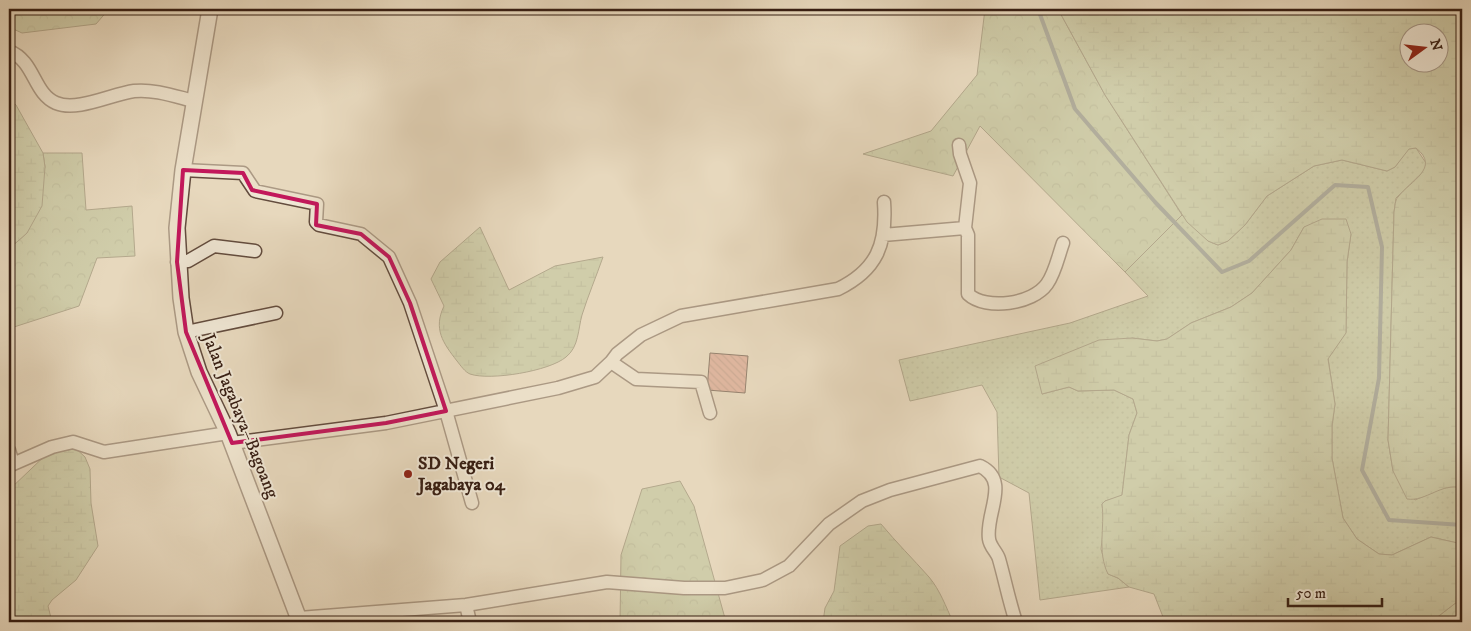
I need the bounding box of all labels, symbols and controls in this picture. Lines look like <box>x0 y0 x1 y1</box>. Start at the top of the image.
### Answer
north arrow <box>1398 22 1448 72</box>
text: N <box>1425 37 1446 53</box>
street label: Jalan Jagabaya–Bagoang <box>196 329 283 502</box>
place label: SD Negeri Jagabaya 04 <box>416 453 506 496</box>
marker: SD Negeri Jagabaya 04 <box>402 468 414 480</box>
scale bar <box>1288 576 1382 608</box>
text: 50 m <box>1296 584 1326 603</box>

